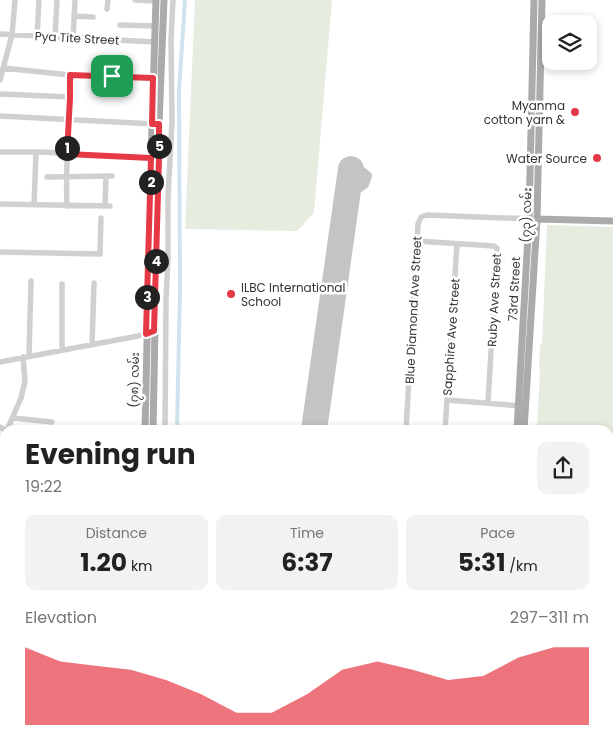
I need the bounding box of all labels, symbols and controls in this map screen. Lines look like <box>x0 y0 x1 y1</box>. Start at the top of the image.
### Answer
map controls <box>542 15 597 70</box>
button: layers <box>542 15 597 70</box>
street label: Pya Tite Street <box>34 27 120 49</box>
pin <box>91 55 133 97</box>
icon: arrive <box>98 62 126 90</box>
place label: Myanma cotton yarn & <box>484 97 565 128</box>
marker: Myanma cotton yarn & <box>569 106 581 118</box>
pin: 5 <box>146 134 172 158</box>
pin: 1 <box>54 136 80 160</box>
text: 5 <box>155 136 164 156</box>
text: 1 <box>65 138 70 158</box>
place label: Water Source <box>506 150 587 167</box>
marker: Water Source <box>591 152 603 164</box>
pin: 2 <box>138 170 164 194</box>
text: 2 <box>148 172 156 192</box>
street label: (၇၃) လမ်း <box>517 187 537 243</box>
street label: Blue Diamond Ave Street <box>401 236 425 384</box>
pin: 4 <box>144 248 168 274</box>
text: 4 <box>152 251 161 271</box>
street label: Ruby Ave Street <box>483 253 505 347</box>
street label: 73rd Street <box>504 256 524 322</box>
street label: Sapphire Ave Street <box>438 278 464 396</box>
place label: ILBC International School <box>241 279 345 310</box>
pin: 3 <box>134 284 160 310</box>
text: 3 <box>143 287 152 307</box>
marker: ILBC International School <box>225 288 237 300</box>
street label: (၇၈) လမ်း <box>125 352 145 408</box>
text: Evening run <box>25 435 196 474</box>
button: share <box>537 442 589 494</box>
text: 19:22 <box>25 475 62 498</box>
text: Distance <box>86 523 147 543</box>
text: Time <box>290 523 324 543</box>
text: Pace <box>480 523 515 543</box>
text: 1.20 <box>80 545 127 580</box>
text: 6:37 <box>281 545 333 580</box>
text: 5:31 <box>458 545 506 580</box>
text: km <box>127 556 153 576</box>
text: /km <box>506 556 538 576</box>
text: Elevation <box>25 606 97 629</box>
text: 297–311 m <box>510 606 589 629</box>

